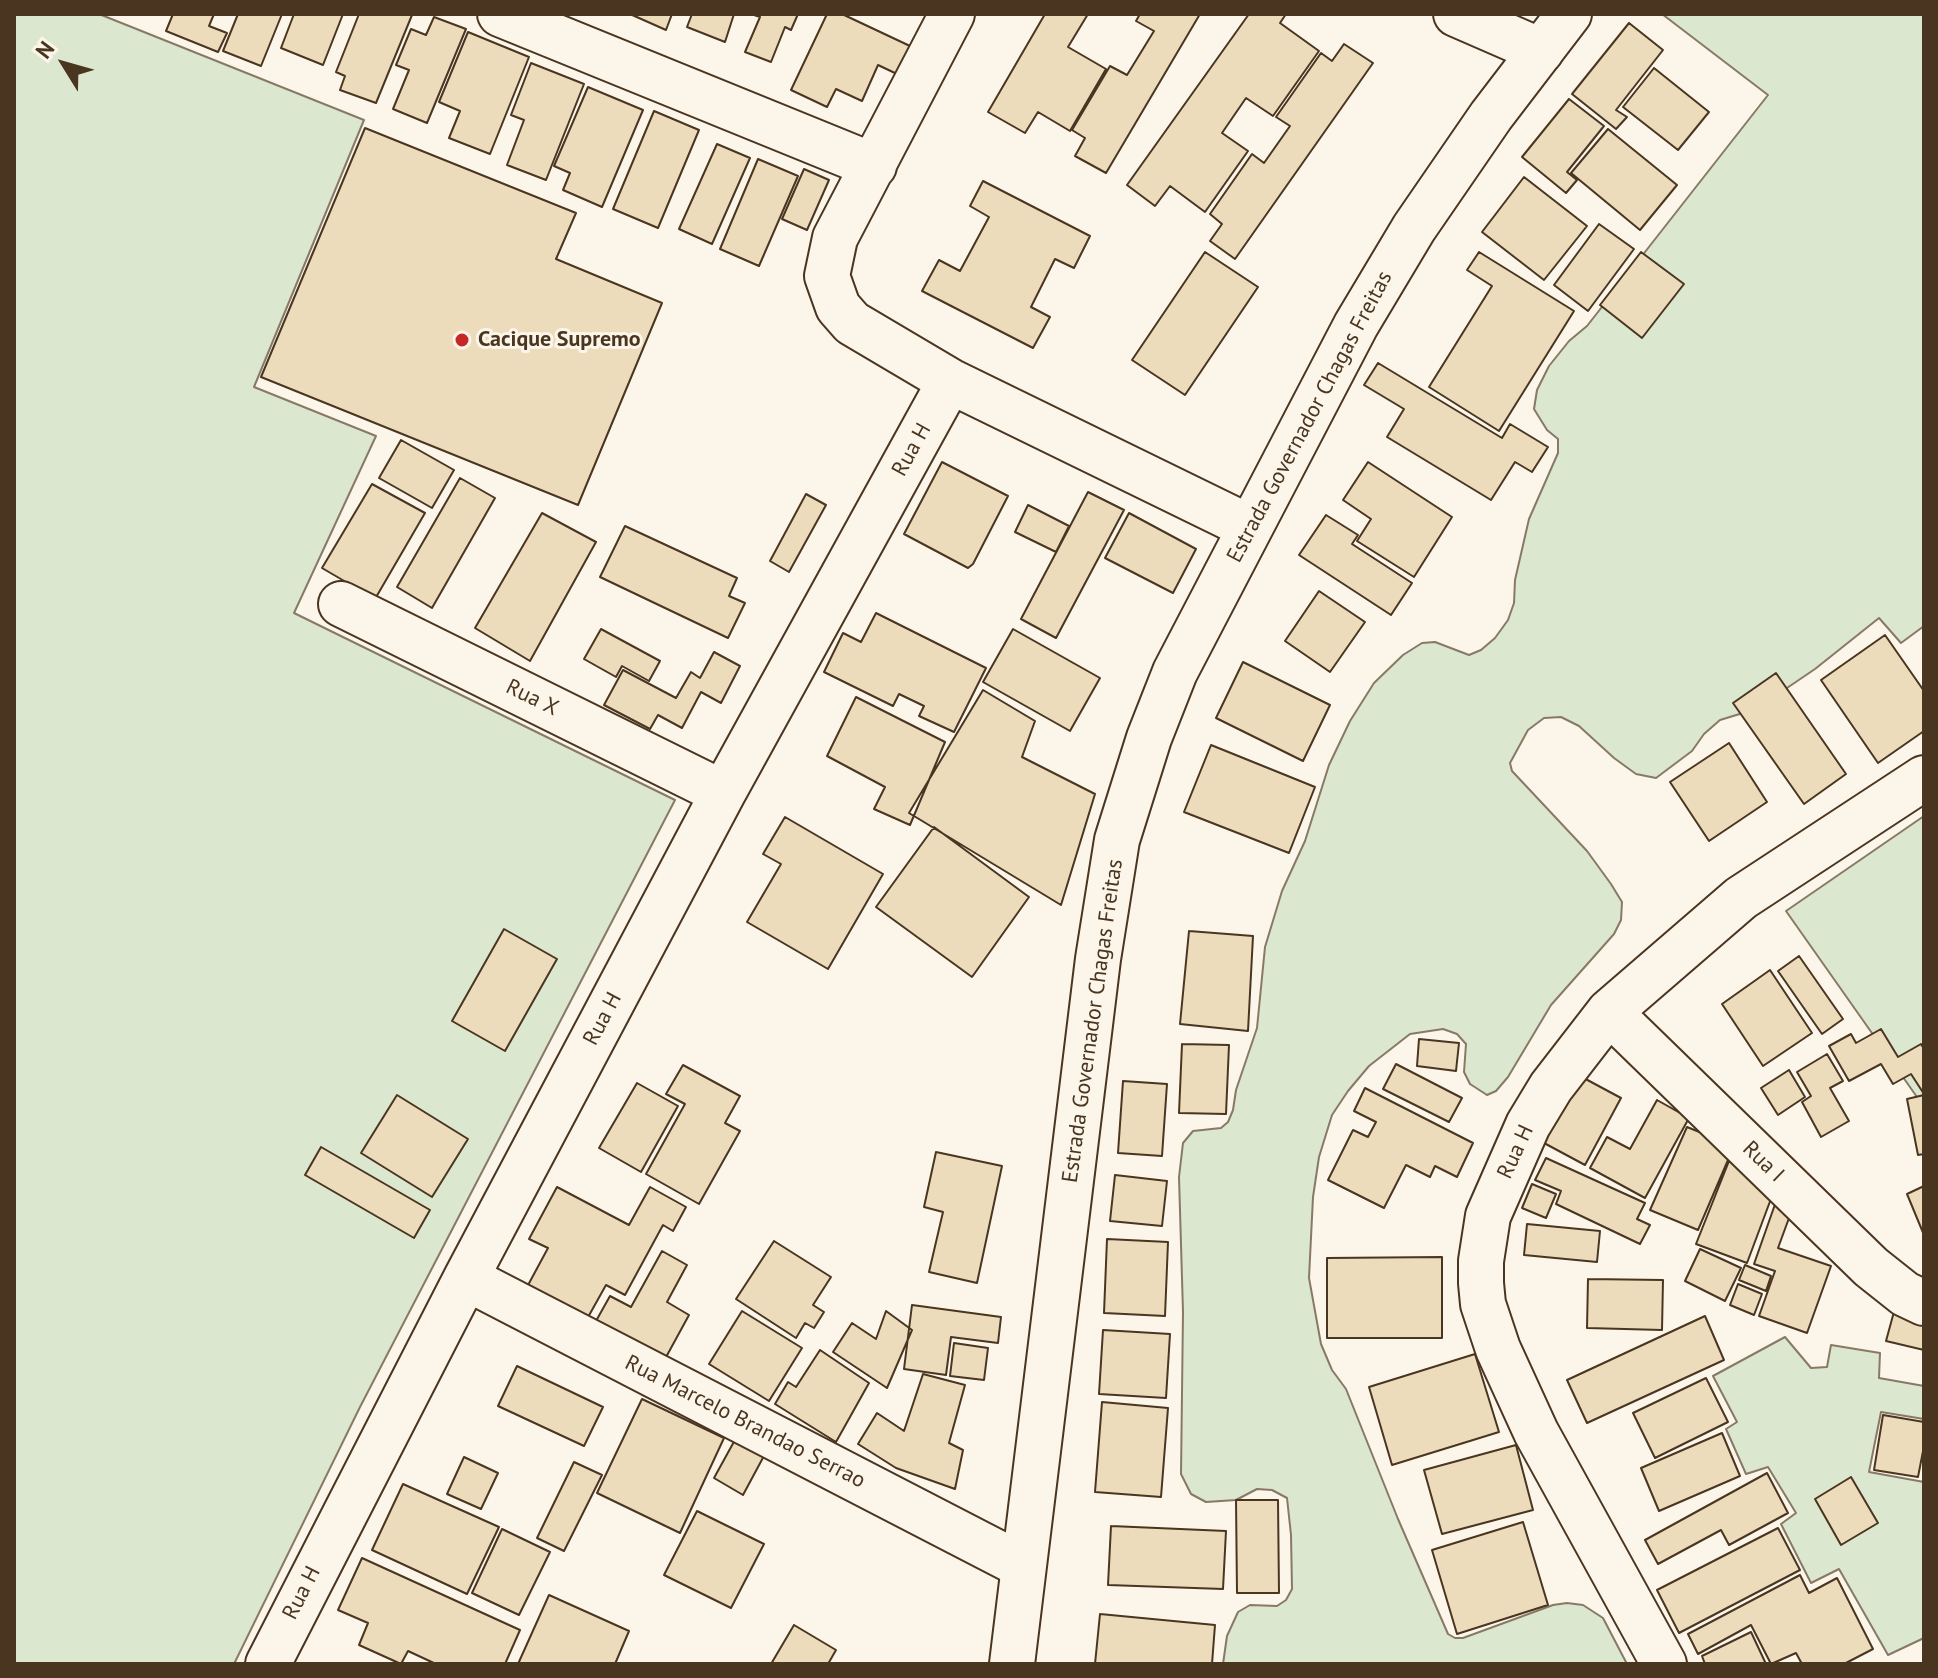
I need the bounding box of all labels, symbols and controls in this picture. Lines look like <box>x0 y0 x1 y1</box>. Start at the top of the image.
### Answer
north arrow <box>24 24 104 104</box>
text: N <box>29 35 60 64</box>
street label: Estrada Governador Chagas Freitas <box>1222 267 1398 567</box>
place label: Cacique Supremo <box>478 327 641 353</box>
marker: Cacique Supremo <box>453 331 471 349</box>
street label: Rua H <box>887 419 937 481</box>
street label: Rua X <box>501 674 563 722</box>
street label: Estrada Governador Chagas Freitas <box>1057 858 1129 1184</box>
street label: Rua H <box>578 988 628 1050</box>
street label: Rua H <box>1492 1121 1540 1183</box>
street label: Rua I <box>1737 1136 1789 1188</box>
street label: Rua Marcelo Brandao Serrao <box>620 1350 870 1494</box>
street label: Rua H <box>277 1562 327 1624</box>

